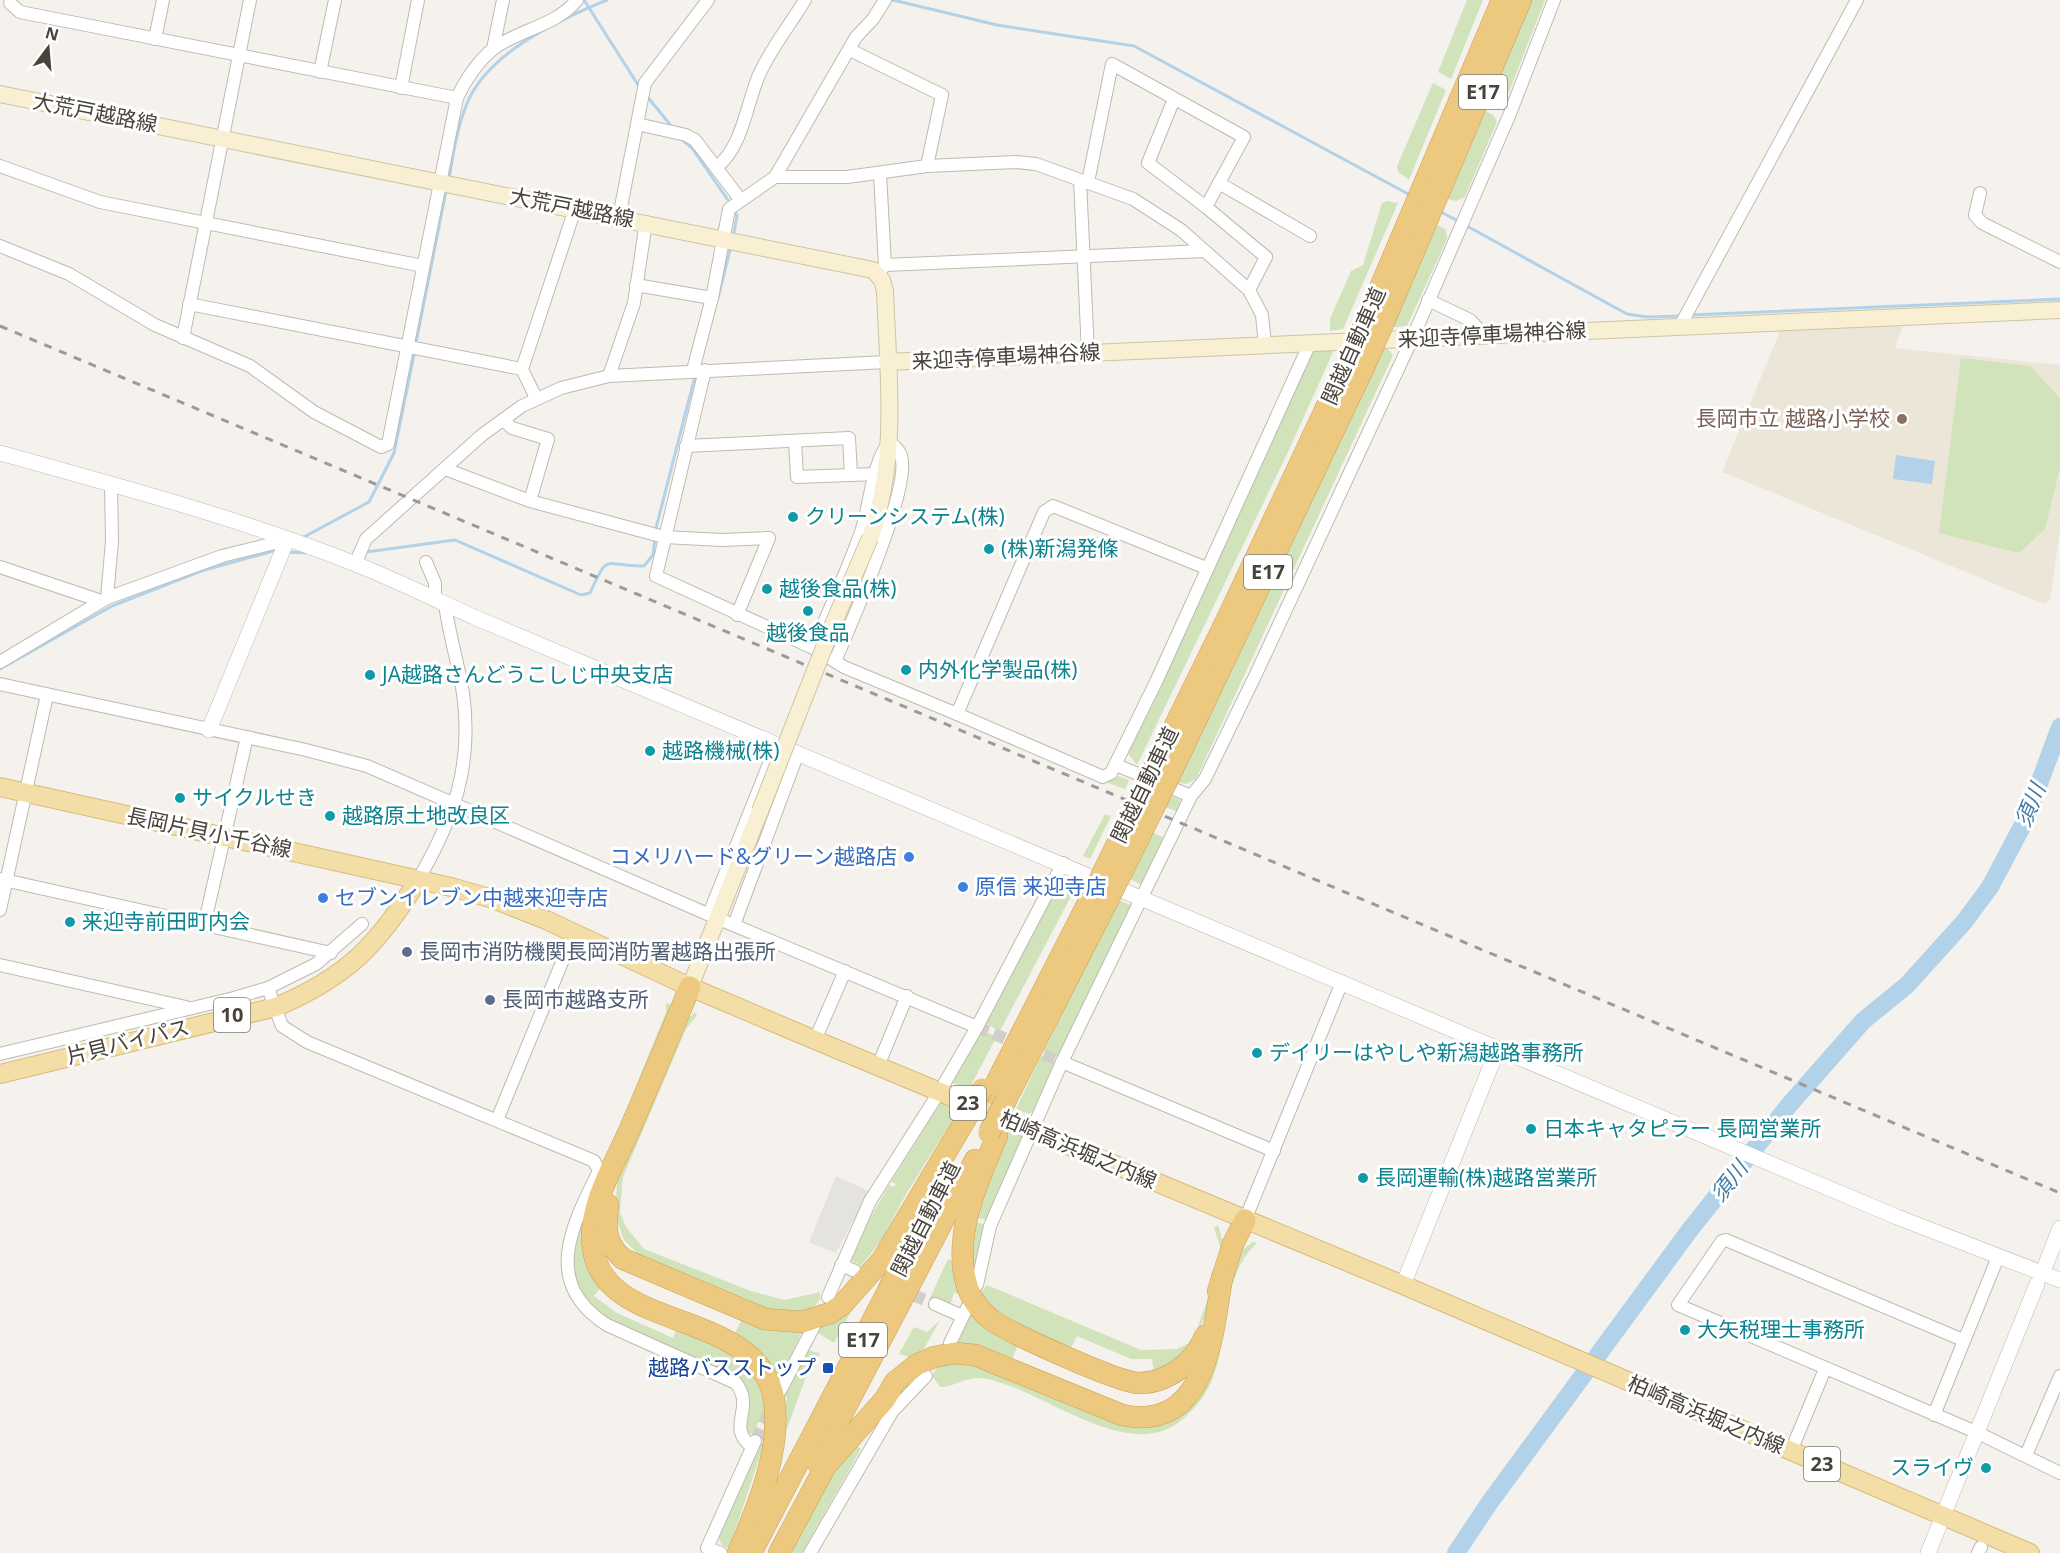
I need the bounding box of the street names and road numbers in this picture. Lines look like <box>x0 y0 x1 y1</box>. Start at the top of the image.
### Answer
road number: E17 <box>1459 75 1507 109</box>
street label: 大荒戸越路線 <box>31 86 160 138</box>
street label: 大荒戸越路線 <box>508 181 637 233</box>
street label: 関越自動車道 <box>1315 282 1392 409</box>
street label: 来迎寺停車場神谷線 <box>1397 315 1587 353</box>
street label: 来迎寺停車場神谷線 <box>911 337 1101 375</box>
road number: E17 <box>1244 555 1292 589</box>
street label: 関越自動車道 <box>1104 722 1184 847</box>
street label: 長岡片貝小千谷線 <box>124 801 294 863</box>
road number: 10 <box>214 998 250 1032</box>
street label: 片貝バイパス <box>63 1012 192 1070</box>
road number: 23 <box>950 1086 986 1120</box>
street label: 柏崎高浜堀之内線 <box>996 1103 1161 1195</box>
street label: 関越自動車道 <box>884 1156 966 1281</box>
road number: E17 <box>839 1323 887 1357</box>
street label: 柏崎高浜堀之内線 <box>1624 1368 1789 1460</box>
road number: 23 <box>1804 1447 1840 1481</box>

